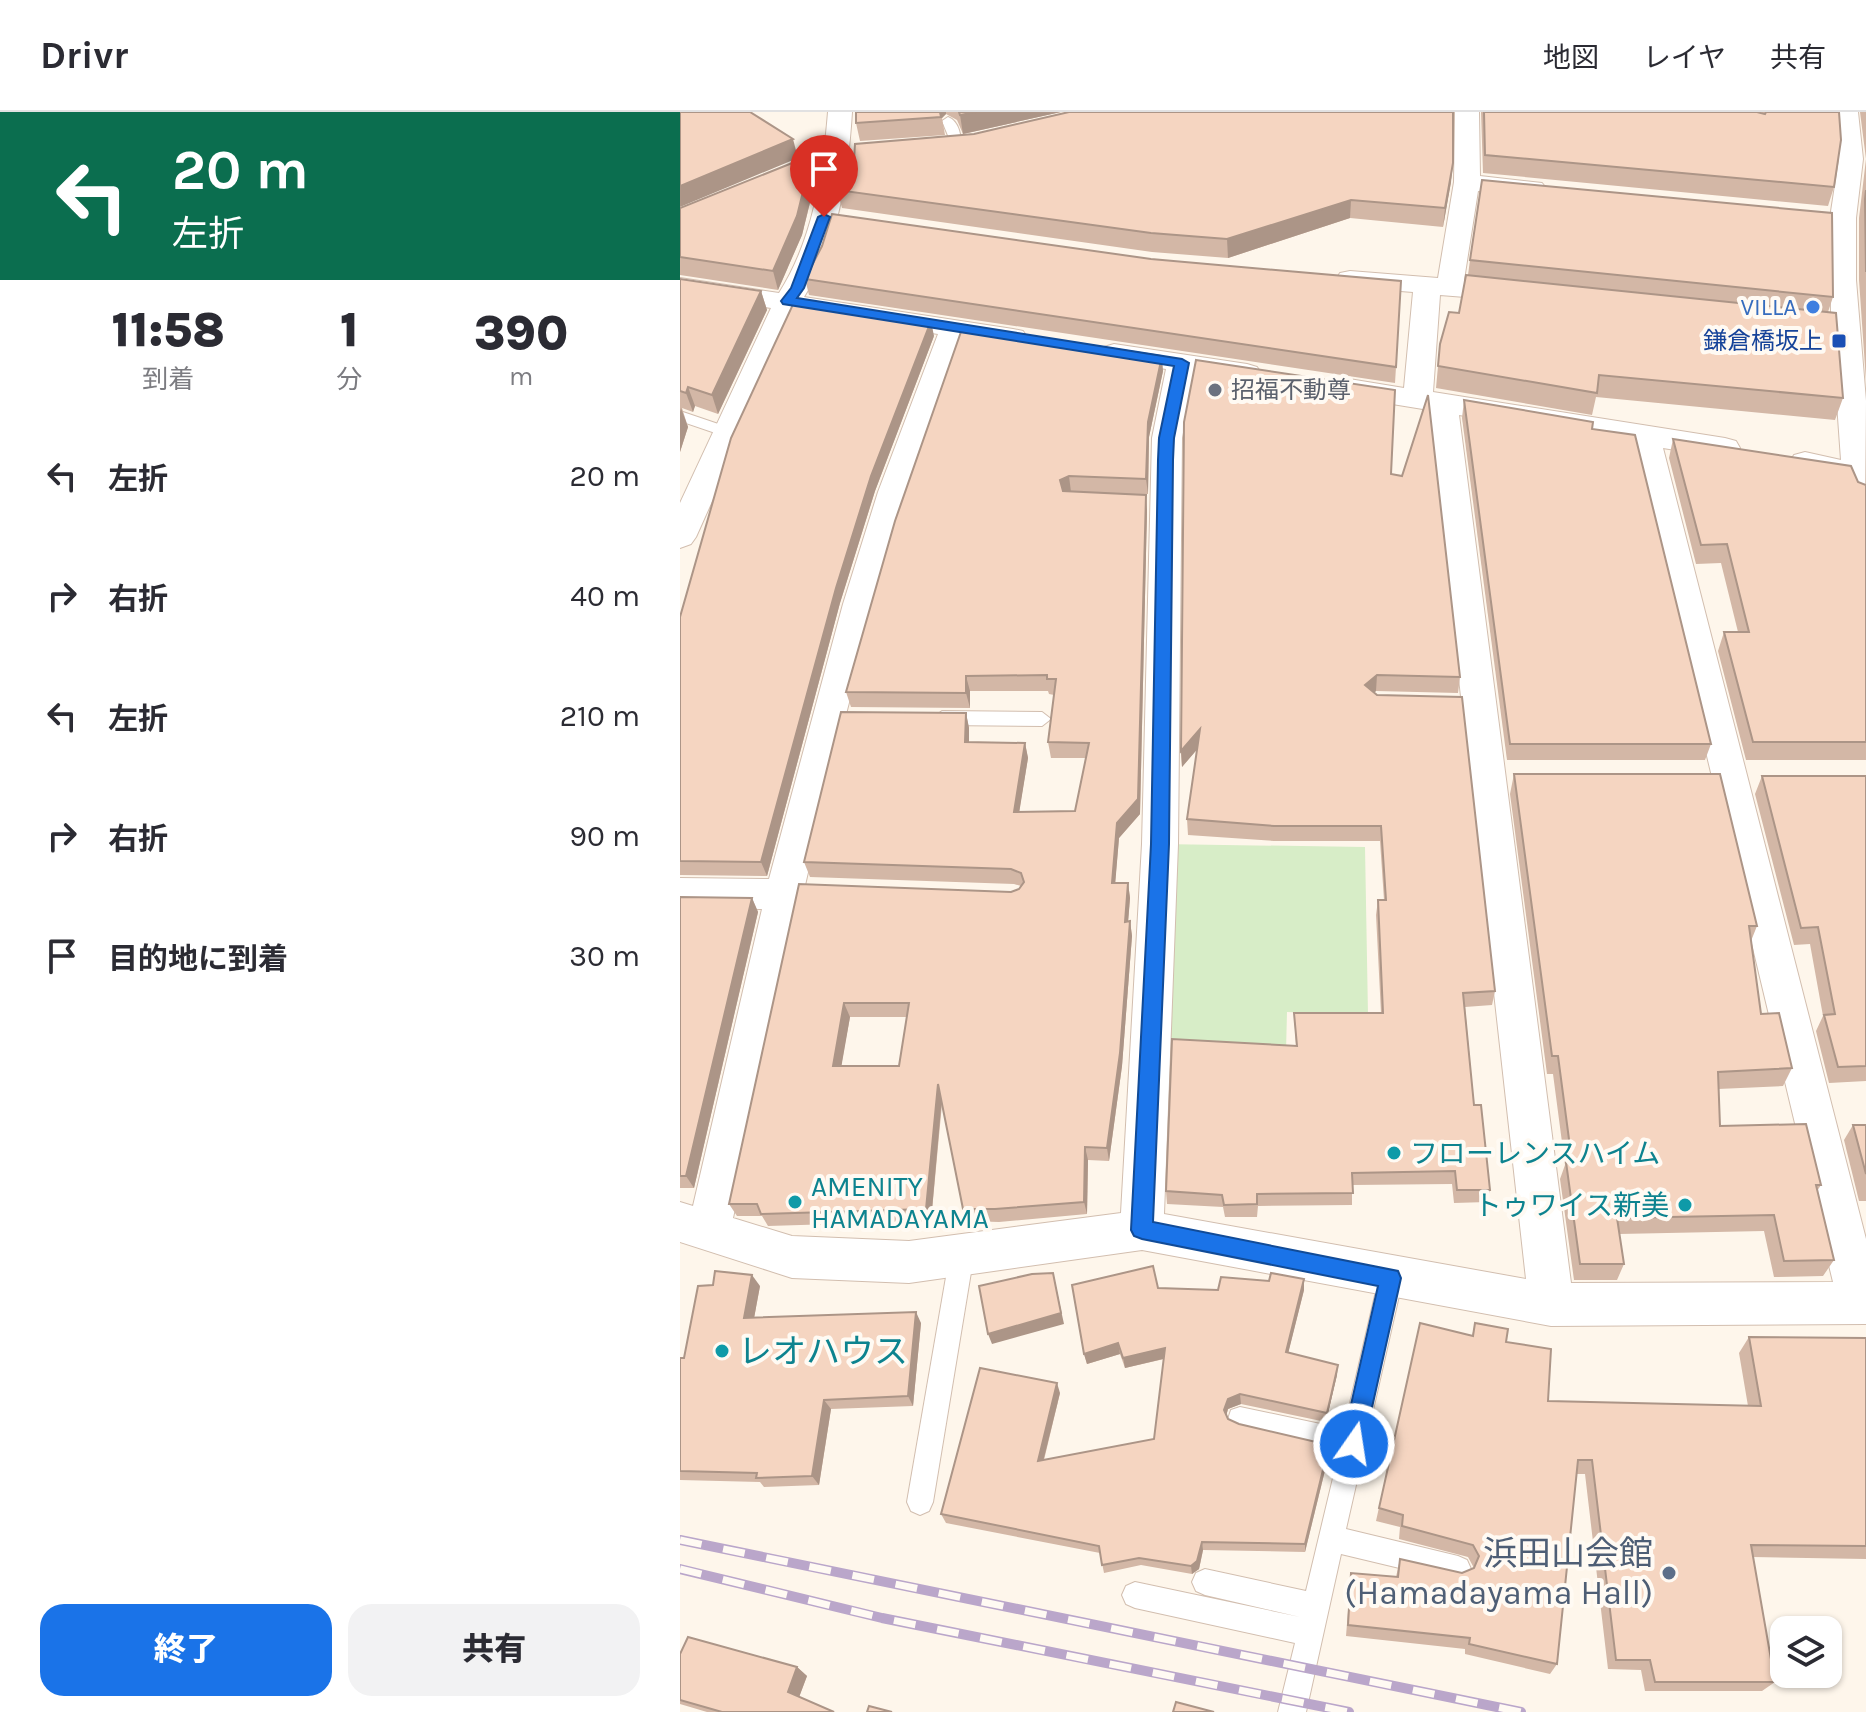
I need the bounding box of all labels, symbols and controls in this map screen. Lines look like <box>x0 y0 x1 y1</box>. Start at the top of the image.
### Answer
text: Drivr <box>40 33 128 78</box>
text: 地図 <box>1543 41 1599 74</box>
text: レイヤ <box>1643 41 1726 74</box>
text: 共有 <box>1770 41 1826 74</box>
pin <box>790 135 858 217</box>
text: 20 m <box>172 137 309 202</box>
icon: left <box>40 144 144 248</box>
icon: arrive <box>802 147 846 191</box>
text: 左折 <box>172 213 244 255</box>
place label: VILLA <box>1741 293 1797 321</box>
marker: VILLA <box>1804 298 1822 316</box>
text: 11:58 <box>112 302 225 358</box>
text: 1 <box>340 302 359 358</box>
text: 390 <box>474 305 568 361</box>
place label: 鎌倉橋坂上 <box>1703 327 1823 355</box>
marker: 鎌倉橋坂上 <box>1830 332 1848 350</box>
text: m <box>509 361 533 392</box>
text: 到着 <box>142 364 194 395</box>
text: 分 <box>336 364 362 395</box>
place label: 招福不動尊 <box>1231 376 1351 404</box>
marker: 招福不動尊 <box>1206 381 1224 399</box>
icon: left <box>40 454 84 498</box>
text: 20 m <box>570 458 640 494</box>
text: 左折 <box>108 461 168 497</box>
icon: right <box>40 574 84 618</box>
text: 40 m <box>570 578 640 614</box>
text: 右折 <box>108 581 168 617</box>
icon: left <box>40 694 84 738</box>
text: 210 m <box>560 698 640 734</box>
text: 左折 <box>108 701 168 737</box>
icon: right <box>40 814 84 858</box>
text: 90 m <box>570 818 640 854</box>
text: 右折 <box>108 821 168 857</box>
icon: arrive <box>40 934 84 978</box>
text: 30 m <box>569 938 640 974</box>
text: 目的地に到着 <box>108 941 288 977</box>
place label: フローレンスハイム <box>1410 1137 1660 1170</box>
marker: フローレンスハイム <box>1385 1144 1403 1162</box>
place label: AMENITY HAMADAYAMA <box>811 1170 989 1235</box>
place label: トゥワイス新美 <box>1474 1189 1669 1222</box>
marker: AMENITY HAMADAYAMA <box>786 1193 804 1211</box>
marker: トゥワイス新美 <box>1676 1196 1694 1214</box>
place label: レオハウス <box>738 1332 908 1372</box>
marker: レオハウス <box>713 1342 731 1360</box>
position arrow <box>1312 1402 1396 1486</box>
place label: 浜田山会館 (Hamadayama Hall) <box>1344 1534 1653 1613</box>
marker: 浜田山会館 (Hamadayama Hall) <box>1660 1564 1678 1582</box>
button: 終了 <box>40 1604 332 1696</box>
button: 共有 <box>348 1604 640 1696</box>
map controls <box>1770 1616 1842 1688</box>
button: layers <box>1770 1616 1842 1688</box>

